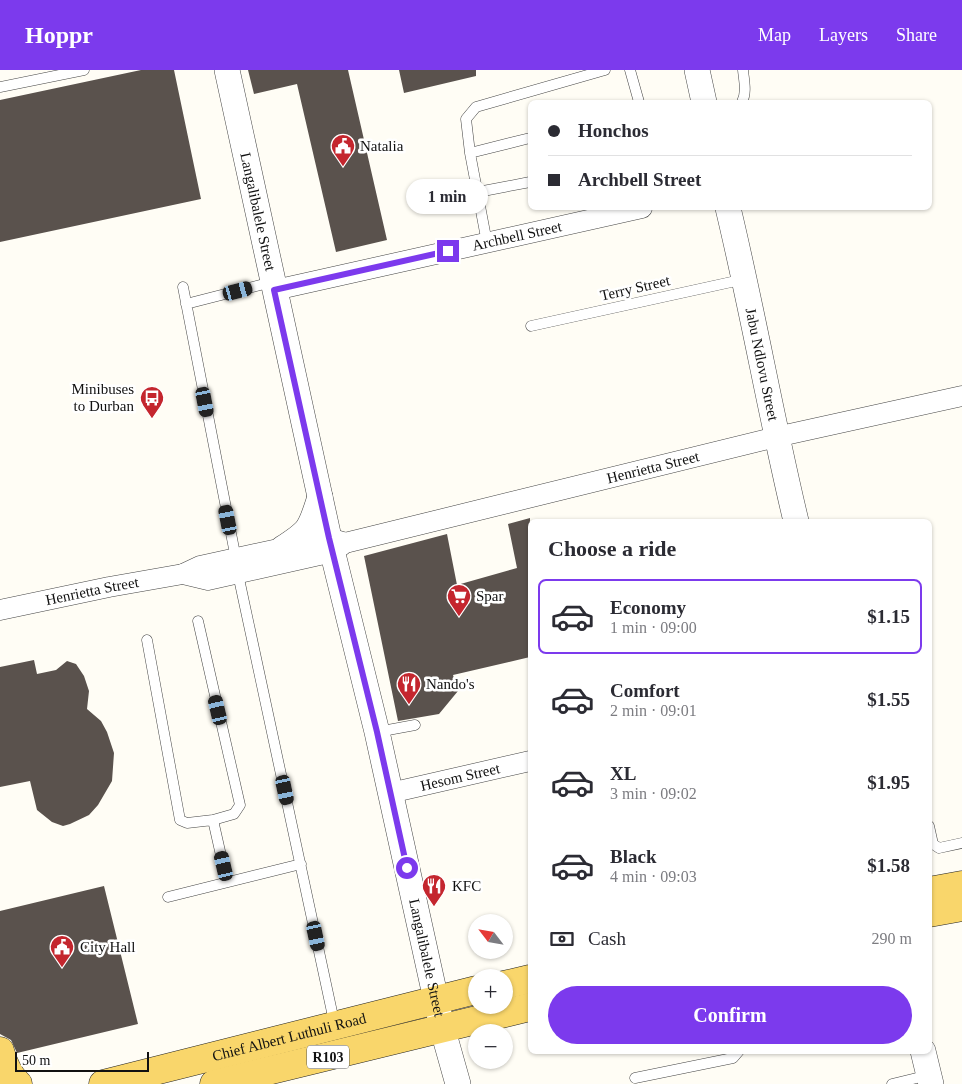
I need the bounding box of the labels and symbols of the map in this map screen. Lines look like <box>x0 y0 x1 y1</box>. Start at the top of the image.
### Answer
public building icon: Natalia <box>330 133 356 167</box>
place label: Natalia <box>360 138 404 154</box>
street label: Langalibalele Street <box>237 151 279 273</box>
callout: 1 min <box>407 179 489 214</box>
street label: Archbell Street <box>471 218 564 254</box>
route end <box>437 240 459 262</box>
street label: Terry Street <box>599 272 672 304</box>
car <box>221 280 254 302</box>
street label: Jabu Ndlovu Street <box>742 306 782 423</box>
place label: Minibuses to Durban <box>71 381 134 414</box>
bus stop icon: Minibuses to Durban <box>139 385 165 419</box>
car <box>194 386 215 418</box>
street label: Henrietta Street <box>605 448 702 486</box>
car <box>217 504 238 536</box>
street label: Henrietta Street <box>44 574 141 608</box>
supermarket icon: Spar <box>446 583 472 617</box>
place label: Spar <box>476 588 504 604</box>
restaurant icon: Nando's <box>396 671 422 705</box>
place label: Nando's <box>426 676 475 692</box>
car <box>207 694 228 726</box>
street label: Hesom Street <box>419 760 502 794</box>
car <box>274 774 295 806</box>
car <box>213 850 234 882</box>
route start <box>396 857 418 879</box>
restaurant icon: KFC <box>421 873 447 907</box>
place label: KFC <box>452 878 481 894</box>
street label: Langalibalele Street <box>406 897 448 1019</box>
north arrow <box>468 914 512 959</box>
car <box>305 920 326 952</box>
public building icon: City Hall <box>49 934 75 968</box>
place label: City Hall <box>80 939 135 955</box>
street label: Chief Albert Luthuli Road <box>211 1010 368 1064</box>
road number: R103 <box>307 1046 349 1069</box>
scale bar <box>15 1049 149 1072</box>

